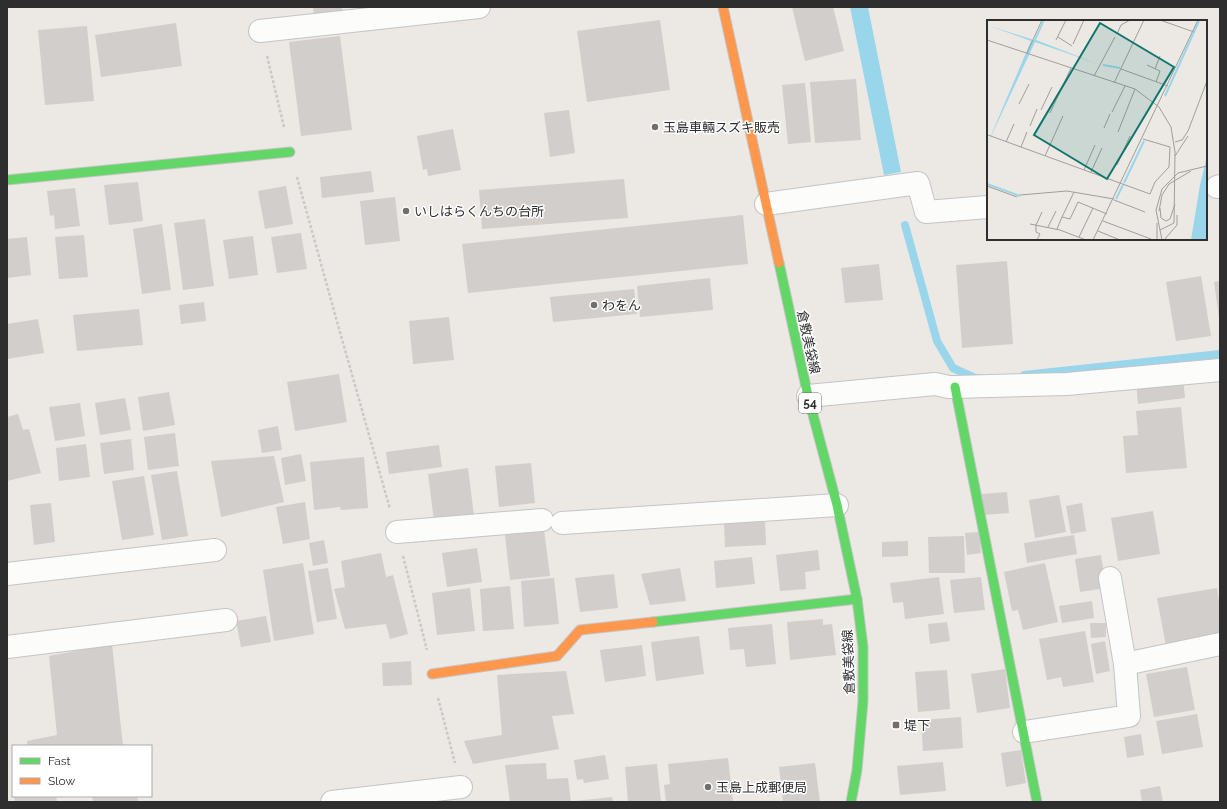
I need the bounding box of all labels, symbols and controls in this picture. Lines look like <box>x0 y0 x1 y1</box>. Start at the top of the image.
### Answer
inset map <box>987 20 1207 240</box>
place label: 玉島車輛スズキ販売 <box>663 120 780 135</box>
marker: 玉島車輛スズキ販売 <box>650 122 660 132</box>
place label: いしはらくんちの台所 <box>414 204 544 219</box>
marker: いしはらくんちの台所 <box>401 206 411 216</box>
place label: わをん <box>602 298 641 313</box>
marker: わをん <box>589 300 599 310</box>
street label: 倉敷美袋線 <box>794 309 823 375</box>
road number: 54 <box>799 393 821 413</box>
street label: 倉敷美袋線 <box>840 629 857 695</box>
place label: 堤下 <box>904 718 930 733</box>
marker: 堤下 <box>891 720 901 730</box>
legend <box>12 745 152 797</box>
text: Fast <box>48 754 71 768</box>
text: Slow <box>48 774 75 788</box>
place label: 玉島上成郵便局 <box>716 780 807 795</box>
marker: 玉島上成郵便局 <box>703 782 713 792</box>

